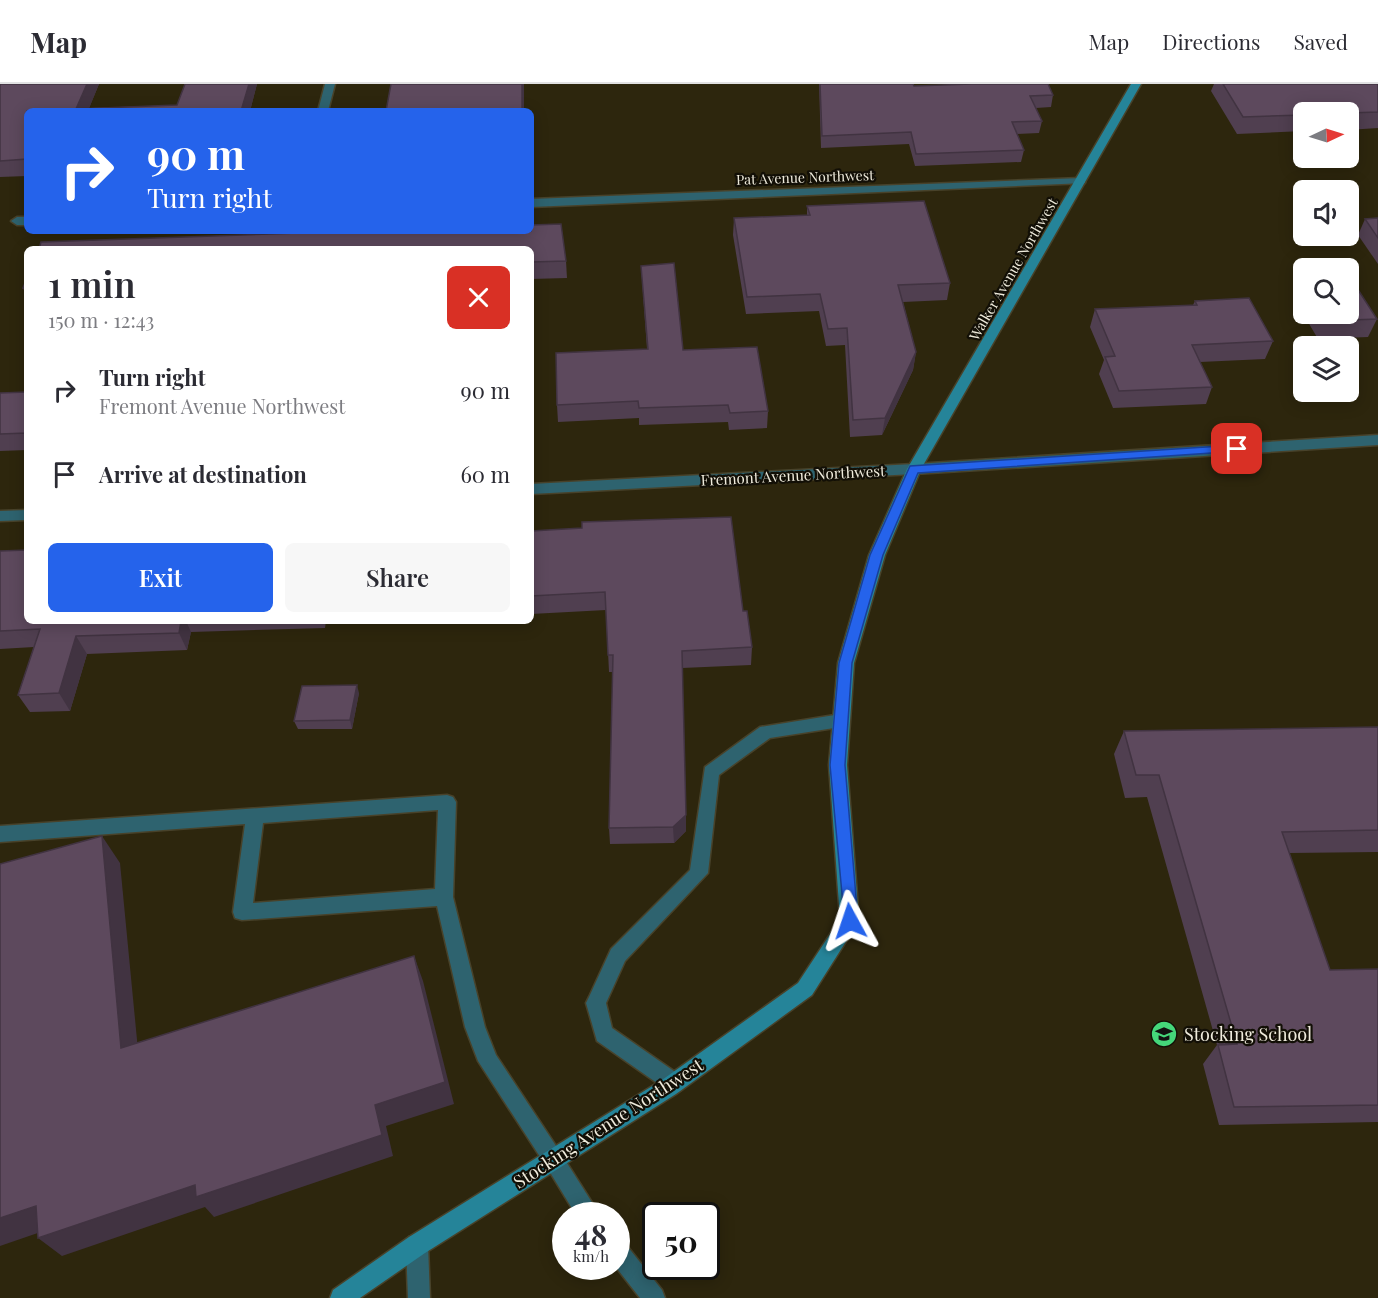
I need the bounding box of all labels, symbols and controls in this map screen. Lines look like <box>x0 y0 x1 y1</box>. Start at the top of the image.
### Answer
text: Map <box>30 23 87 60</box>
text: Map <box>1088 27 1129 55</box>
text: Directions <box>1162 27 1260 55</box>
text: Saved <box>1293 27 1348 55</box>
north arrow <box>1293 102 1359 168</box>
map controls <box>1293 102 1359 402</box>
text: 90 m <box>147 125 245 181</box>
icon: right <box>48 132 126 210</box>
street label: Pat Avenue Northwest <box>736 165 875 189</box>
text: Turn right <box>147 179 272 215</box>
button: sound <box>1293 180 1359 246</box>
street label: Walker Avenue Northwest <box>964 193 1062 345</box>
button: search <box>1293 258 1359 324</box>
text: 1 min <box>48 259 136 307</box>
button: close <box>447 266 510 329</box>
text: 150 m · 12:43 <box>48 306 154 333</box>
button: layers <box>1293 336 1359 402</box>
text: Turn right <box>99 362 205 392</box>
icon: right <box>48 374 81 407</box>
text: 90 m <box>461 375 510 405</box>
text: Fremont Avenue Northwest <box>99 392 345 419</box>
pin <box>1211 423 1262 474</box>
icon: arrive <box>1220 432 1253 465</box>
icon: arrive <box>48 458 81 491</box>
text: Arrive at destination <box>99 459 307 489</box>
text: 60 m <box>460 459 510 489</box>
street label: Fremont Avenue Northwest <box>700 460 886 490</box>
button: Exit <box>48 543 273 612</box>
button: Share <box>285 543 510 612</box>
position arrow <box>818 889 882 953</box>
school or university icon: Stocking School <box>1149 1019 1179 1049</box>
place label: Stocking School <box>1184 1022 1312 1046</box>
street label: Stocking Avenue Northwest <box>508 1052 708 1194</box>
speed limit sign: 50 <box>642 1202 720 1280</box>
text: 48 <box>575 1214 607 1254</box>
text: km/h <box>573 1246 609 1266</box>

